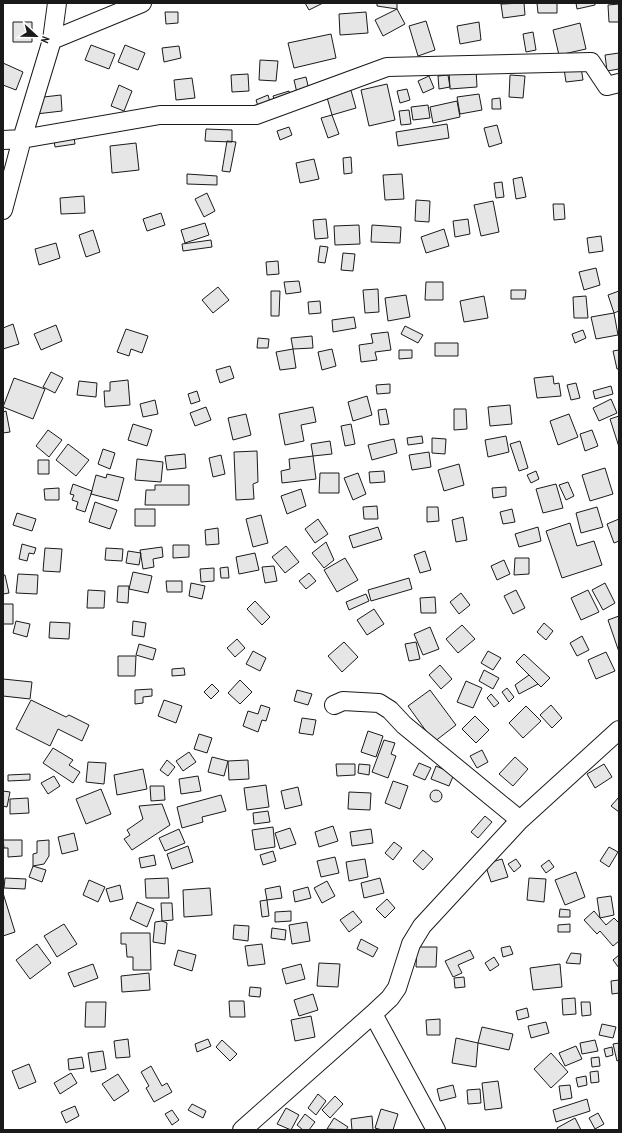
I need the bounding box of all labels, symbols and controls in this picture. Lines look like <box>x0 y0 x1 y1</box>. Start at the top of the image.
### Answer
north arrow <box>16 16 56 56</box>
text: N <box>38 34 53 45</box>

